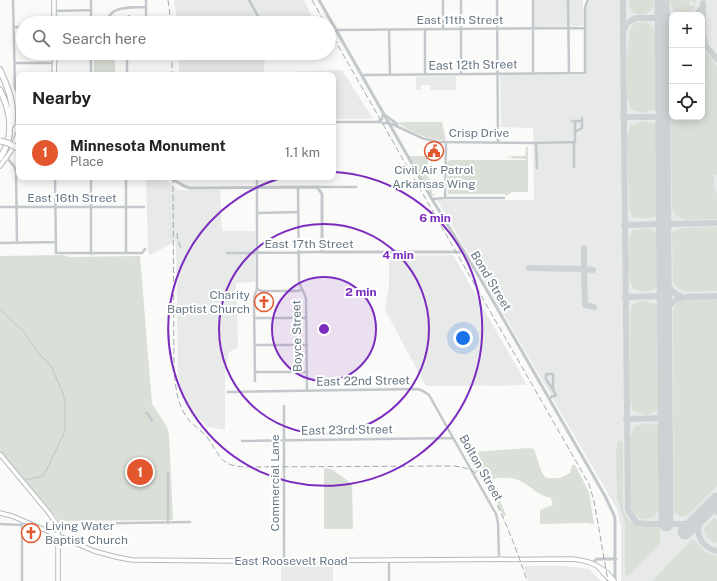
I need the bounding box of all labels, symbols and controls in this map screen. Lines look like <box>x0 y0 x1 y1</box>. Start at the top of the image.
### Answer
map controls <box>669 12 705 120</box>
button: + <box>669 12 705 48</box>
street label: East 11th Street <box>417 13 504 27</box>
search box <box>16 16 336 60</box>
icon: search <box>30 27 52 49</box>
text: Search here <box>62 30 146 47</box>
button: − <box>669 48 705 84</box>
street label: East 12th Street <box>428 57 518 73</box>
button: locate <box>669 84 705 120</box>
text: Nearby <box>32 88 91 108</box>
street label: Crisp Drive <box>449 126 510 140</box>
text: Minnesota Monument <box>70 137 226 154</box>
public building icon: Civil Air Patrol Arkansas Wing <box>423 140 445 162</box>
text: 1 <box>42 145 48 160</box>
text: 1.1 km <box>285 145 320 160</box>
text: Place <box>70 154 104 169</box>
place label: Civil Air Patrol Arkansas Wing <box>392 163 476 191</box>
street label: East 16th Street <box>27 191 117 205</box>
text: 6 min <box>419 211 451 225</box>
street label: East 17th Street <box>264 237 354 251</box>
text: 4 min <box>382 248 414 262</box>
street label: Bond Street <box>468 249 514 314</box>
text: 2 min <box>345 285 377 299</box>
place label: Charity Baptist Church <box>167 288 251 316</box>
church icon: Charity Baptist Church <box>253 291 275 313</box>
street label: Boyce Street <box>289 299 305 372</box>
centre of rings <box>317 322 331 336</box>
your location <box>453 328 473 348</box>
street label: East 22nd Street <box>316 373 410 389</box>
street label: East 23rd Street <box>301 422 393 438</box>
street label: Bolton Street <box>456 432 506 504</box>
street label: Commercial Lane <box>268 434 282 531</box>
pin: 1 <box>127 457 153 487</box>
place label: Living Water Baptist Church <box>45 519 128 547</box>
church icon: Living Water Baptist Church <box>20 522 42 544</box>
street label: East Roosevelt Road <box>234 554 348 568</box>

